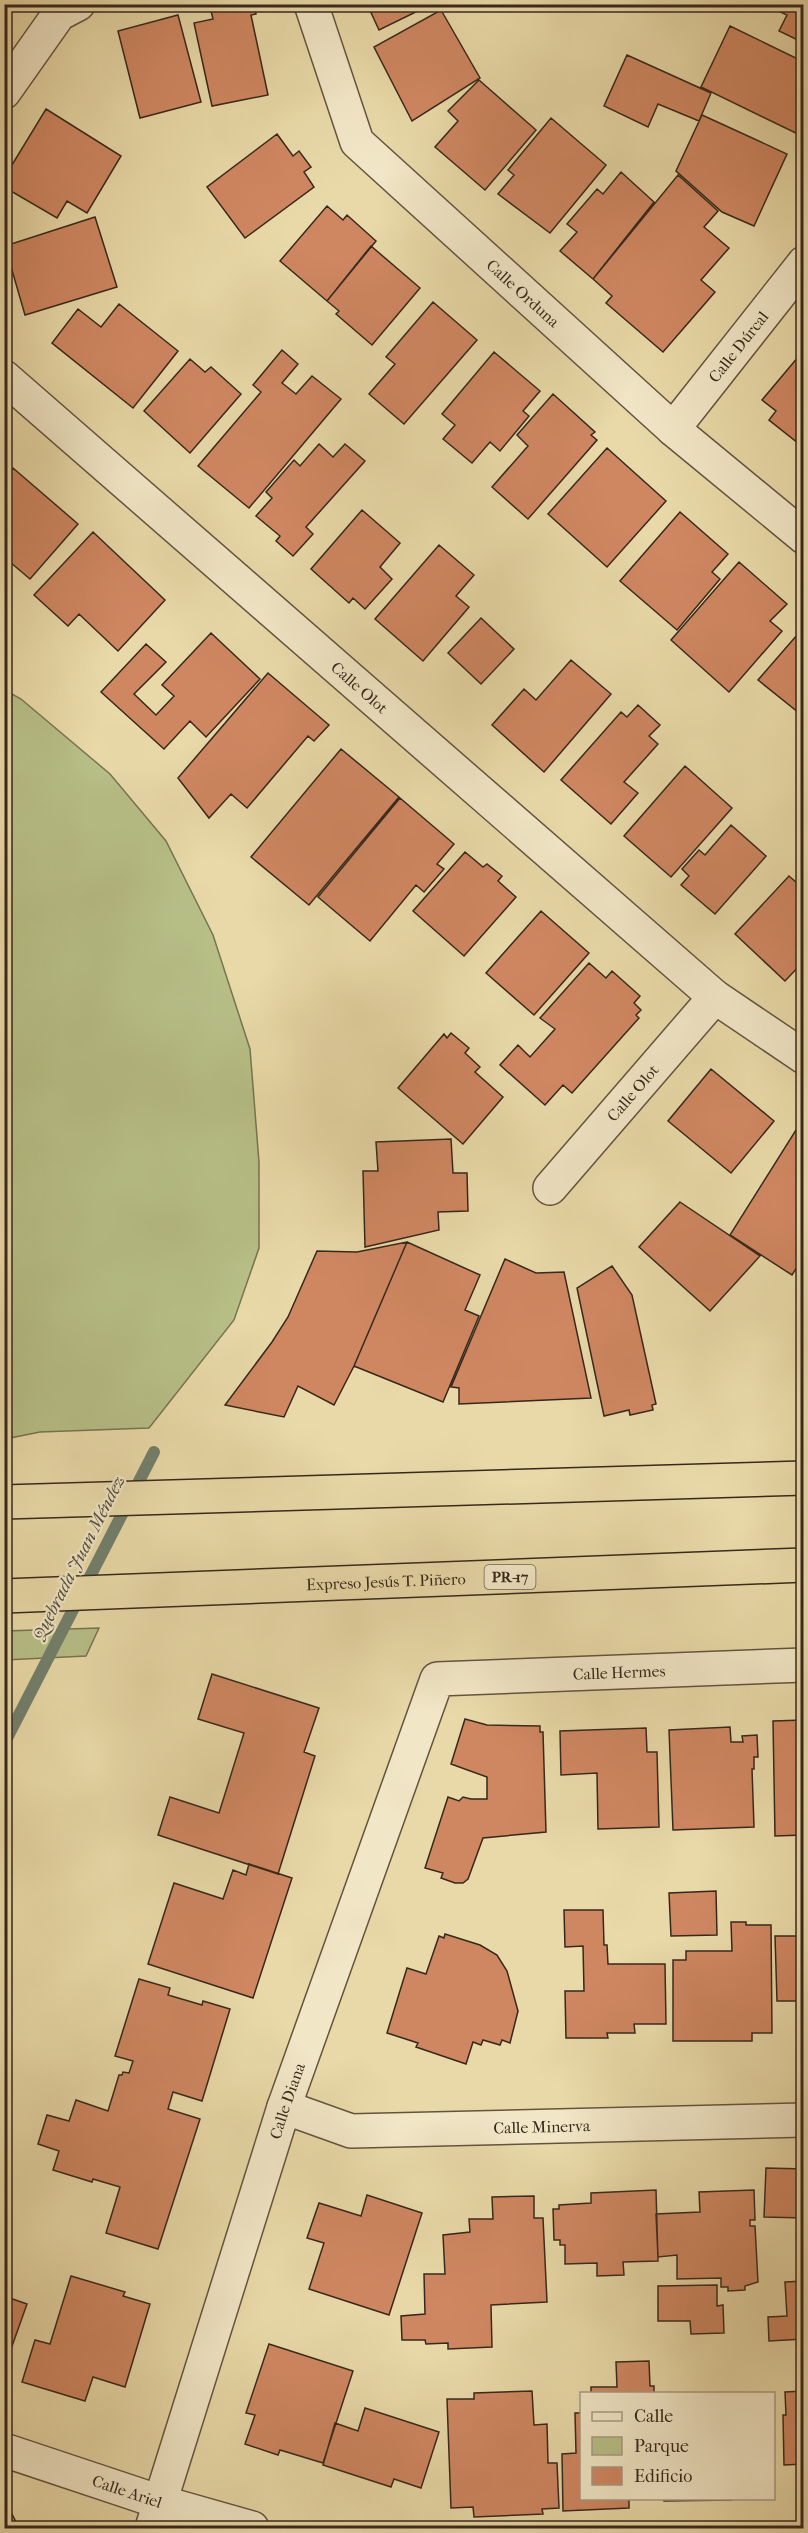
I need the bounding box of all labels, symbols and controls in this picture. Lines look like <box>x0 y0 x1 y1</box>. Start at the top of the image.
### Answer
street label: Calle Orduna <box>483 255 564 331</box>
street label: Calle Dúrcal <box>704 307 772 386</box>
street label: Calle Olot <box>327 657 392 717</box>
street label: Calle Olot <box>603 1060 662 1125</box>
water label: Quebrada Juan Méndez <box>28 1472 130 1645</box>
road number: PR-17 <box>484 1565 536 1589</box>
street label: Expreso Jesús T. Piñero <box>306 1569 466 1594</box>
street label: Calle Hermes <box>573 1661 666 1683</box>
street label: Calle Diana <box>265 2059 309 2141</box>
street label: Calle Minerva <box>493 2116 591 2137</box>
legend <box>580 2392 775 2500</box>
text: Calle <box>634 2406 673 2427</box>
text: Parque <box>634 2436 689 2457</box>
text: Edificio <box>634 2466 692 2487</box>
street label: Calle Ariel <box>90 2471 165 2512</box>

